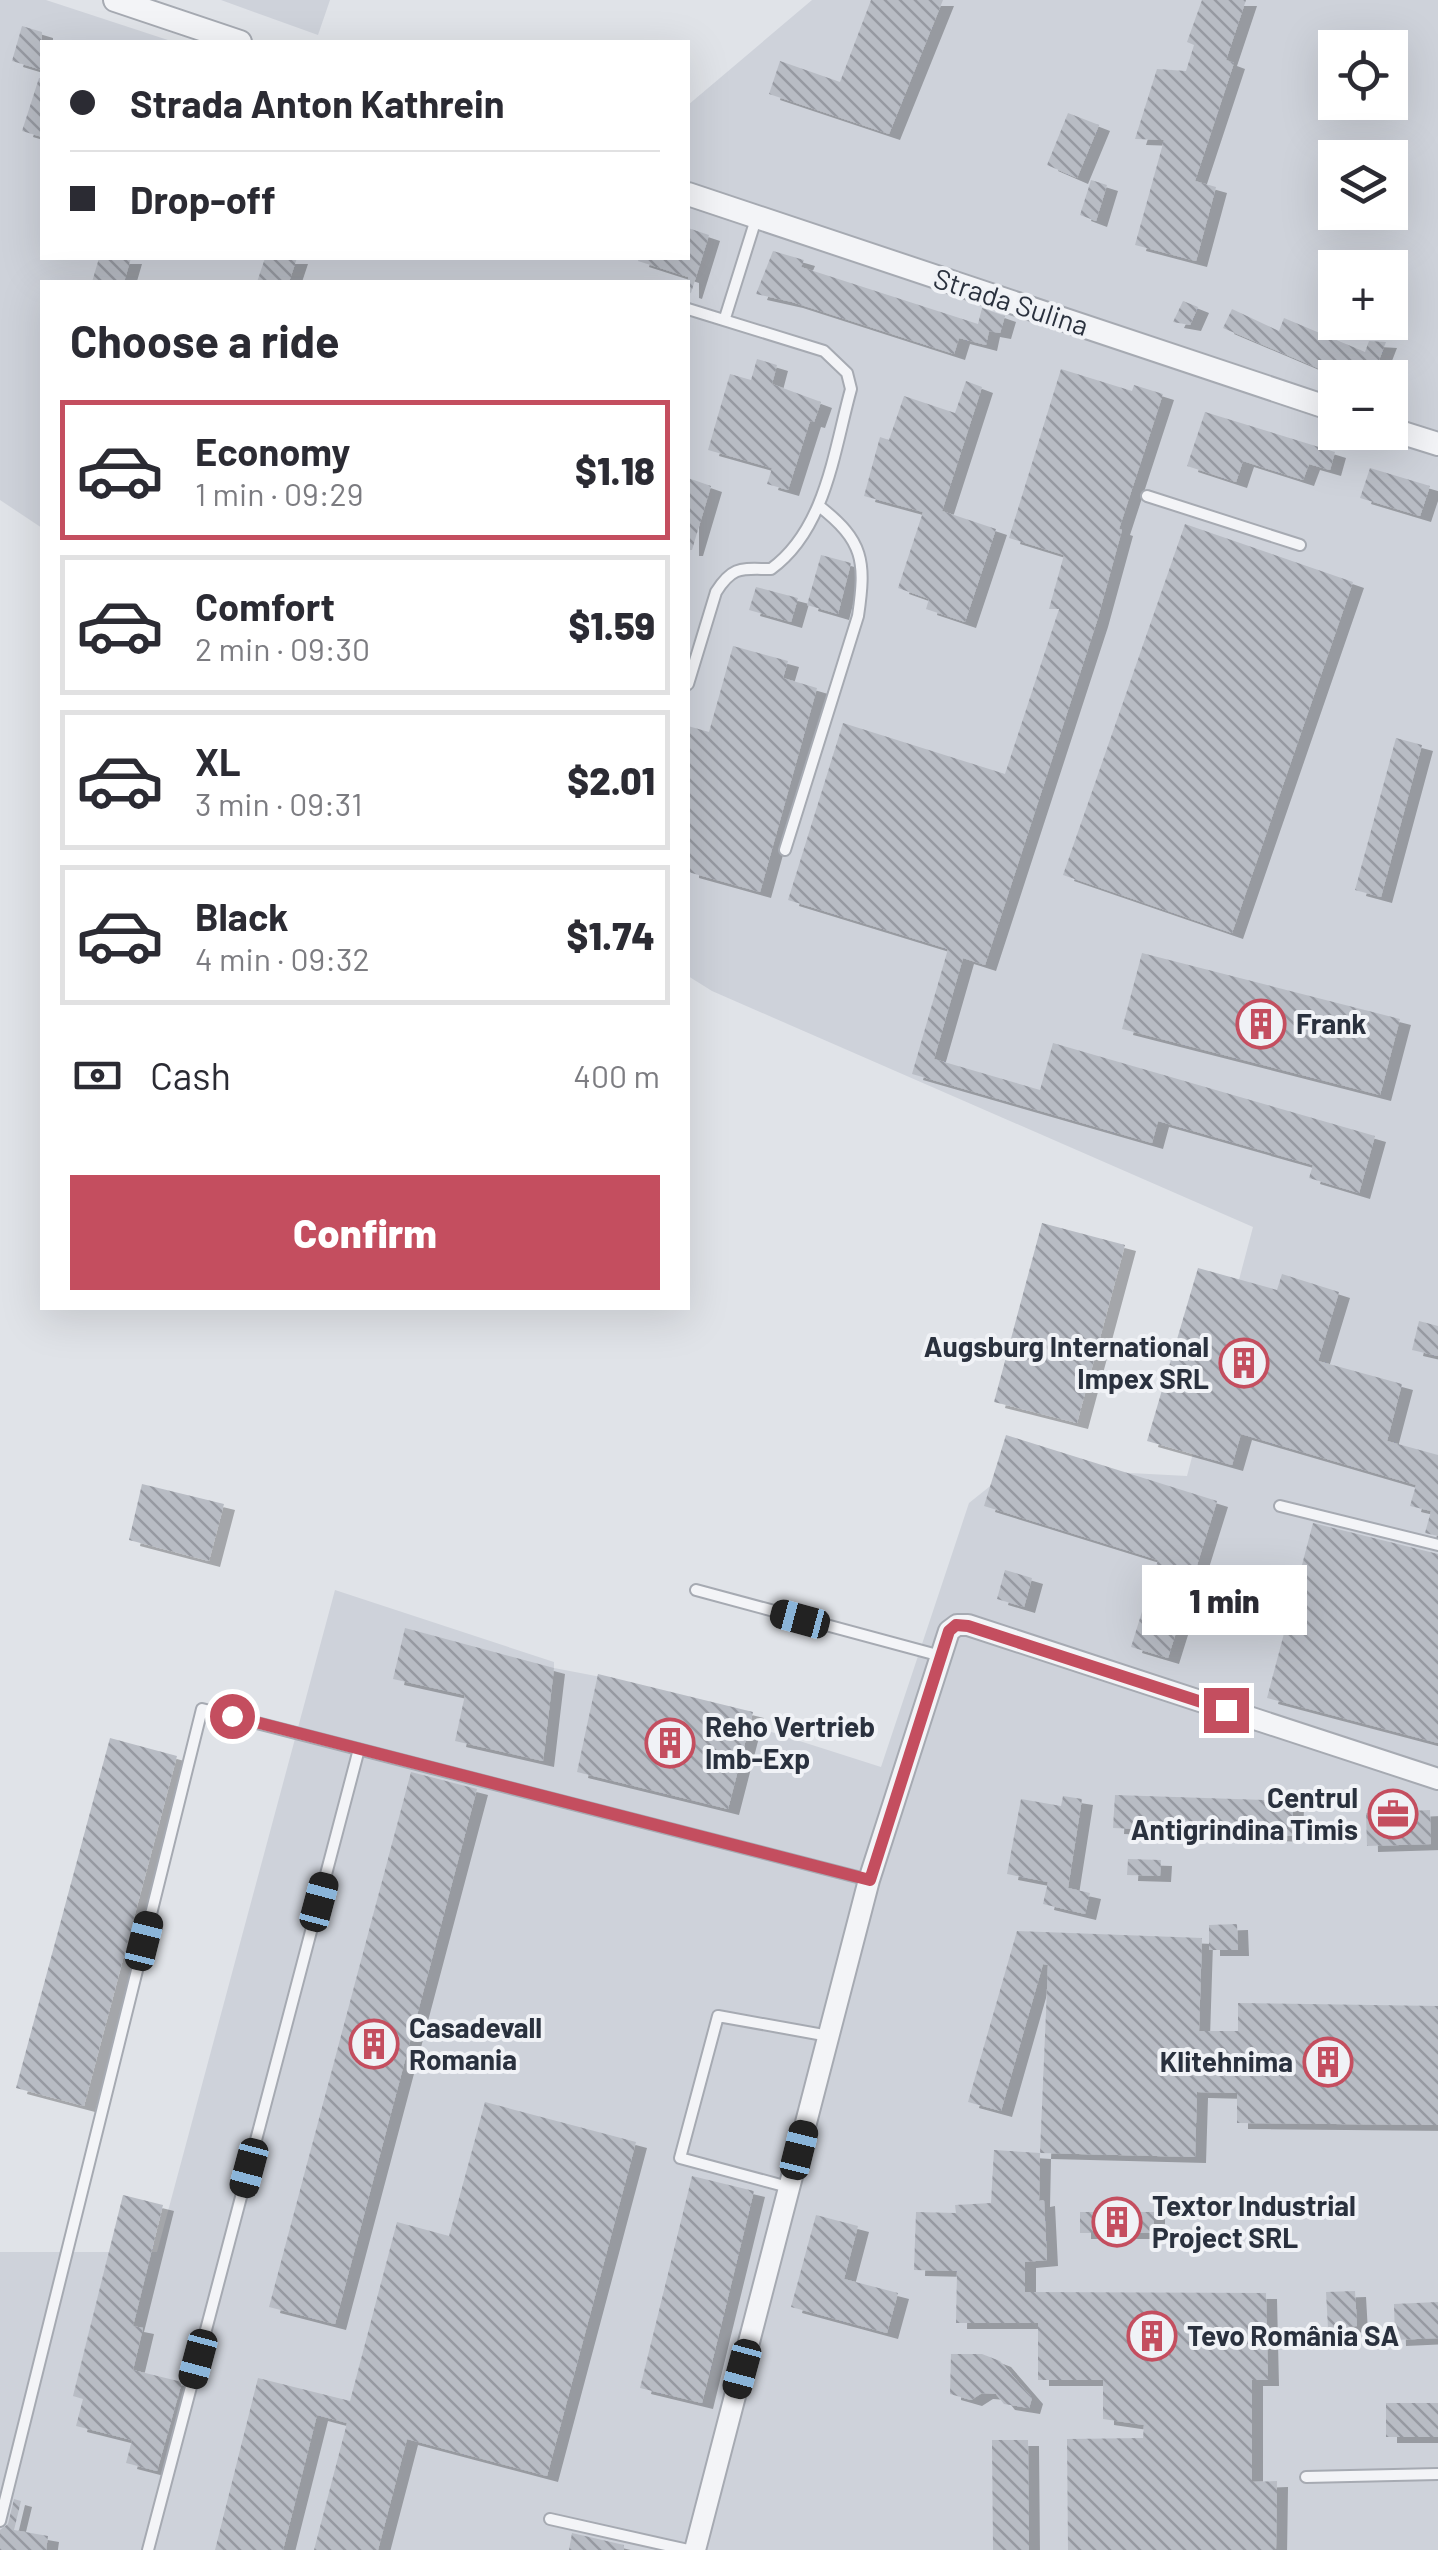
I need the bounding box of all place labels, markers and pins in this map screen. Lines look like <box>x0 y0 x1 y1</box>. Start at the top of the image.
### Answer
building icon: Frank <box>1235 998 1287 1050</box>
place label: Frank <box>1296 1006 1366 1040</box>
place label: Augsburg International Impex SRL <box>924 1329 1209 1395</box>
building icon: Augsburg International Impex SRL <box>1218 1337 1270 1389</box>
place label: Reho Vertrieb Imb-Exp <box>705 1709 875 1775</box>
building icon: Reho Vertrieb Imb-Exp <box>644 1717 696 1769</box>
place label: Centrul Antigrindina Timis <box>1131 1780 1358 1846</box>
office icon: Centrul Antigrindina Timis <box>1367 1788 1419 1840</box>
place label: Casadevall Romania <box>409 2010 542 2076</box>
building icon: Casadevall Romania <box>348 2018 400 2070</box>
building icon: Klitehnima <box>1302 2036 1354 2088</box>
place label: Klitehnima <box>1160 2044 1293 2078</box>
place label: Textor Industrial Project SRL <box>1152 2188 1356 2254</box>
building icon: Textor Industrial Project SRL <box>1091 2196 1143 2248</box>
building icon: Tevo România SA <box>1126 2310 1178 2362</box>
place label: Tevo România SA <box>1187 2318 1400 2352</box>

